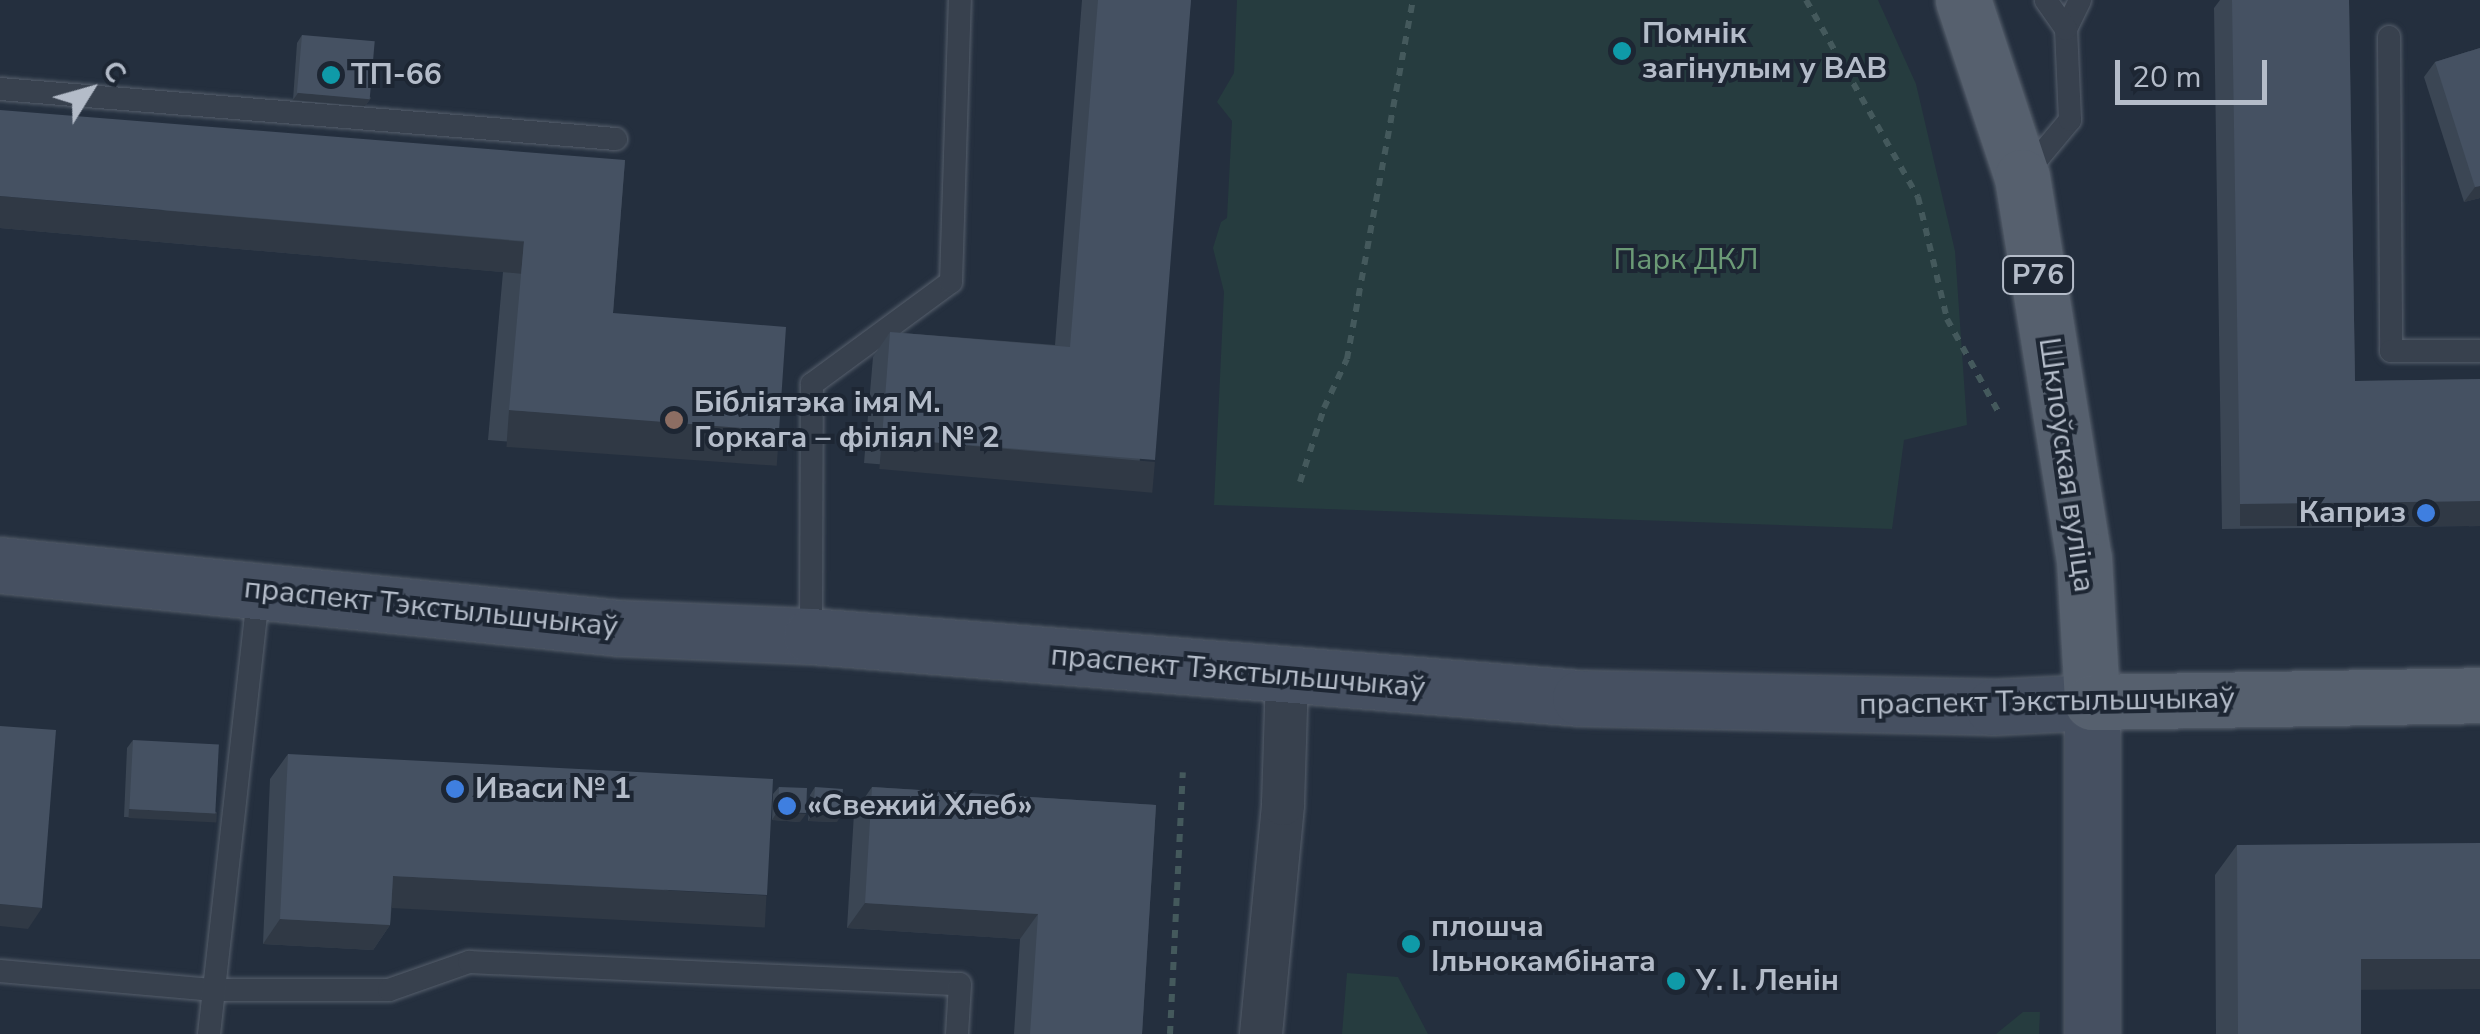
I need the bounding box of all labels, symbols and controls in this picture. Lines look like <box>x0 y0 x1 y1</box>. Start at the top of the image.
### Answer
place label: Помнік загінулым у ВАВ <box>1642 16 1887 86</box>
north arrow <box>40 40 140 140</box>
marker: Помнік загінулым у ВАВ <box>1611 40 1633 62</box>
scale bar <box>2120 40 2272 102</box>
text: С <box>93 53 135 91</box>
place label: ТП-66 <box>351 57 442 93</box>
text: 20 m <box>2132 57 2201 98</box>
marker: ТП-66 <box>320 64 342 86</box>
park label: Парк ДКЛ <box>1614 242 1758 278</box>
road number: Р76 <box>2000 252 2076 298</box>
street label: Шклоўская вуліца <box>2030 335 2102 595</box>
place label: Бібліятэка імя М. Горкага – філіял № 2 <box>694 385 1000 456</box>
marker: Бібліятэка імя М. Горкага – філіял № 2 <box>663 409 685 431</box>
place label: Каприз <box>2299 495 2406 531</box>
marker: Каприз <box>2415 502 2437 524</box>
street label: праспект Тэкстыльшчыкаў <box>242 570 620 646</box>
street label: праспект Тэкстыльшчыкаў <box>1049 638 1427 706</box>
street label: праспект Тэкстыльшчыкаў <box>1859 681 2235 723</box>
place label: Иваси № 1 <box>475 771 631 807</box>
marker: Иваси № 1 <box>444 778 466 800</box>
place label: «Свежий Хлеб» <box>807 788 1033 824</box>
marker: «Свежий Хлеб» <box>776 795 798 817</box>
place label: плошча Ільнокамбіната <box>1431 909 1656 980</box>
marker: плошча Ільнокамбіната <box>1400 933 1422 955</box>
place label: У. І. Ленін <box>1696 963 1839 999</box>
marker: У. І. Ленін <box>1665 970 1687 992</box>

